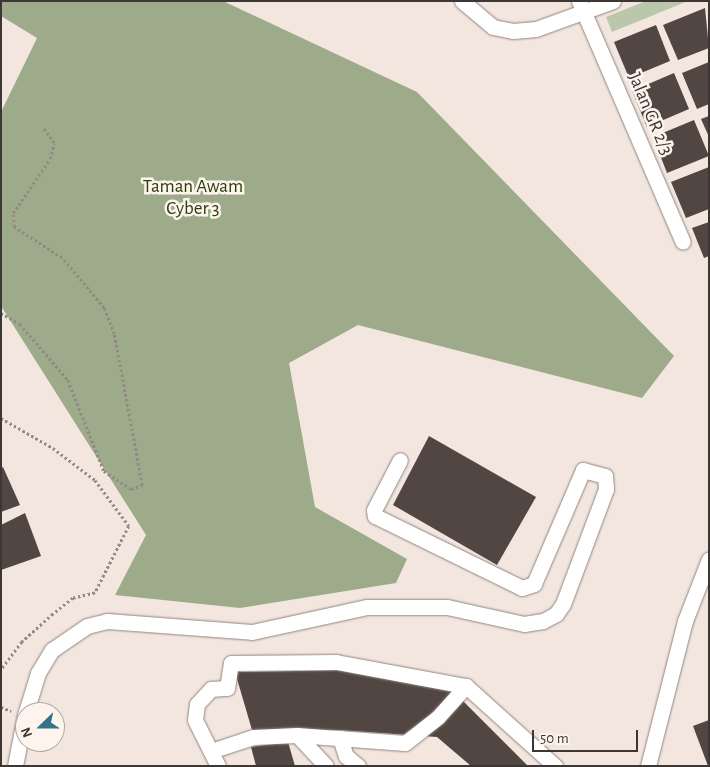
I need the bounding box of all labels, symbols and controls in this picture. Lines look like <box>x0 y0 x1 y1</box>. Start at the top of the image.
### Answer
street label: Jalan GR 2/3 <box>622 69 678 159</box>
park label: Taman Awam Cyber 3 <box>143 176 243 220</box>
north arrow <box>15 702 65 752</box>
scale bar <box>535 720 641 752</box>
text: N <box>19 725 35 739</box>
text: 50 m <box>540 731 569 746</box>

